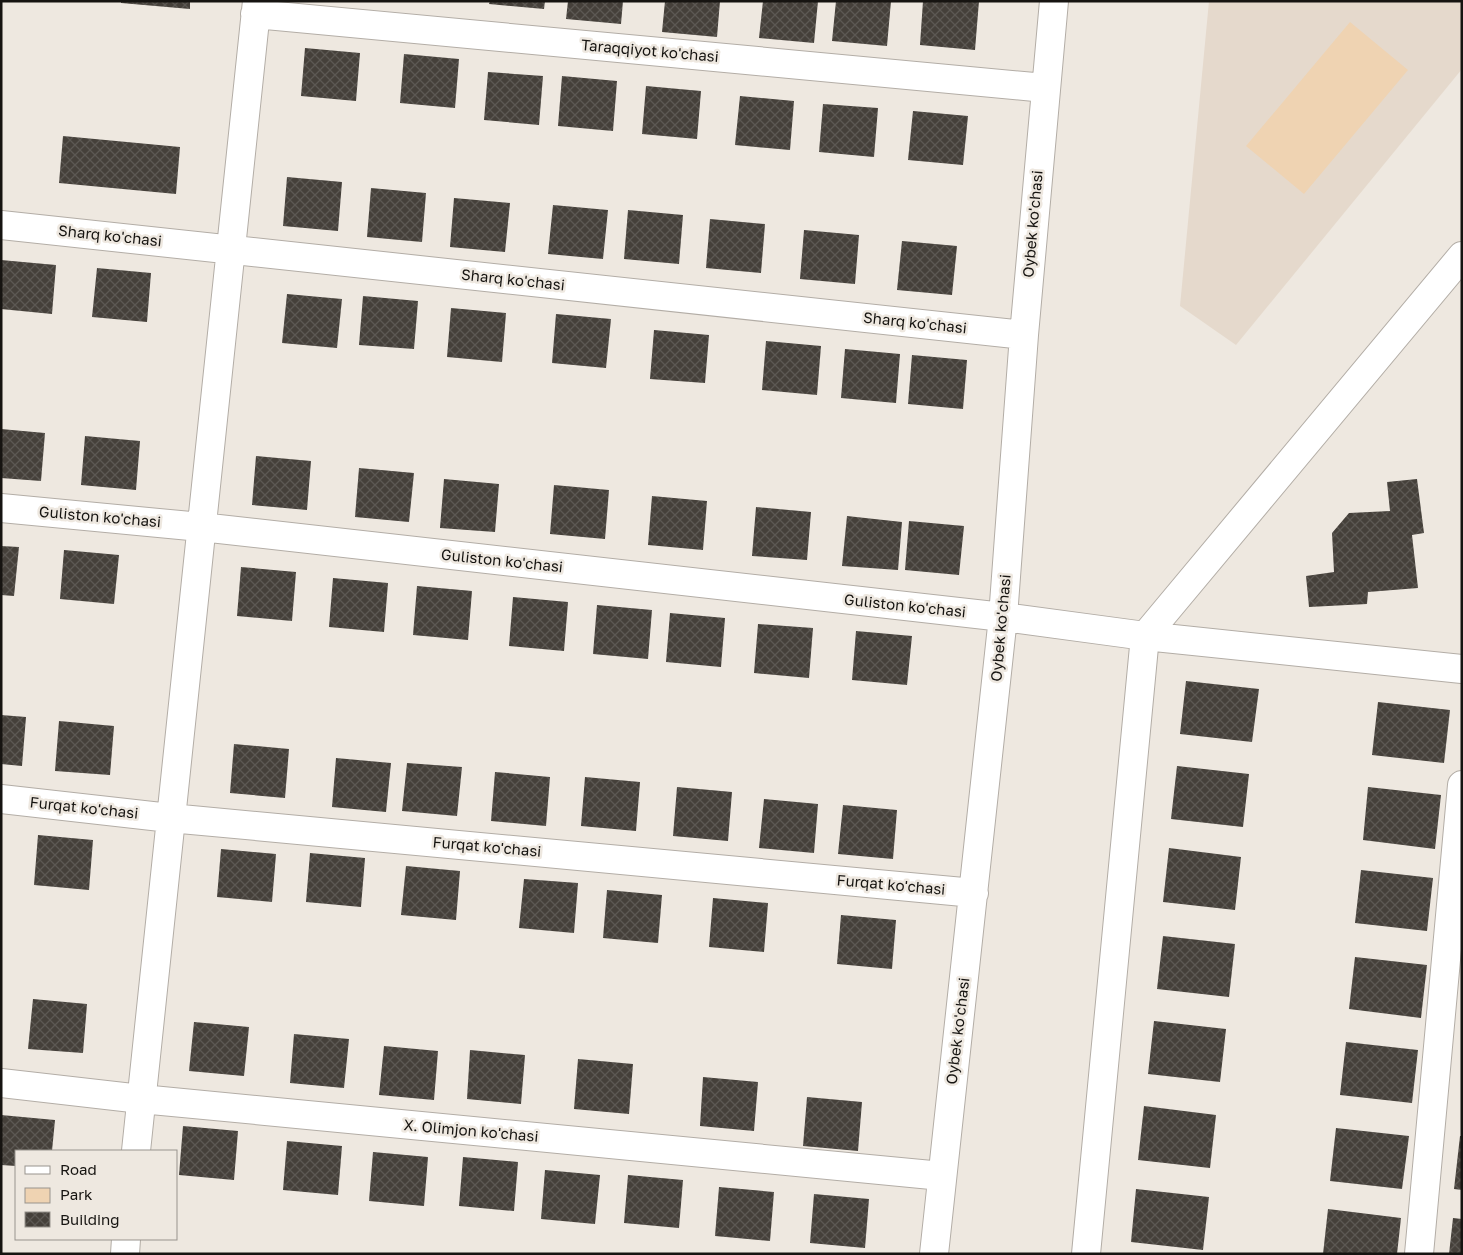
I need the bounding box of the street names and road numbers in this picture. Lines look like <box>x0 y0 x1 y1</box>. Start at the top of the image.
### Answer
street label: Taraqqiyot ko'chasi <box>581 35 720 65</box>
street label: Oybek ko'chasi <box>1018 169 1046 278</box>
street label: Sharq ko'chasi <box>57 221 163 249</box>
street label: Sharq ko'chasi <box>460 265 566 293</box>
street label: Sharq ko'chasi <box>862 308 968 336</box>
street label: Guliston ko'chasi <box>38 502 162 530</box>
street label: Guliston ko'chasi <box>440 545 564 575</box>
street label: Oybek ko'chasi <box>986 573 1014 682</box>
street label: Guliston ko'chasi <box>843 590 967 620</box>
street label: Furqat ko'chasi <box>29 792 139 822</box>
street label: Furqat ko'chasi <box>432 832 542 860</box>
street label: Furqat ko'chasi <box>836 870 946 898</box>
street label: Oybek ko'chasi <box>942 976 973 1085</box>
street label: X. Olimjon ko'chasi <box>403 1115 539 1145</box>

